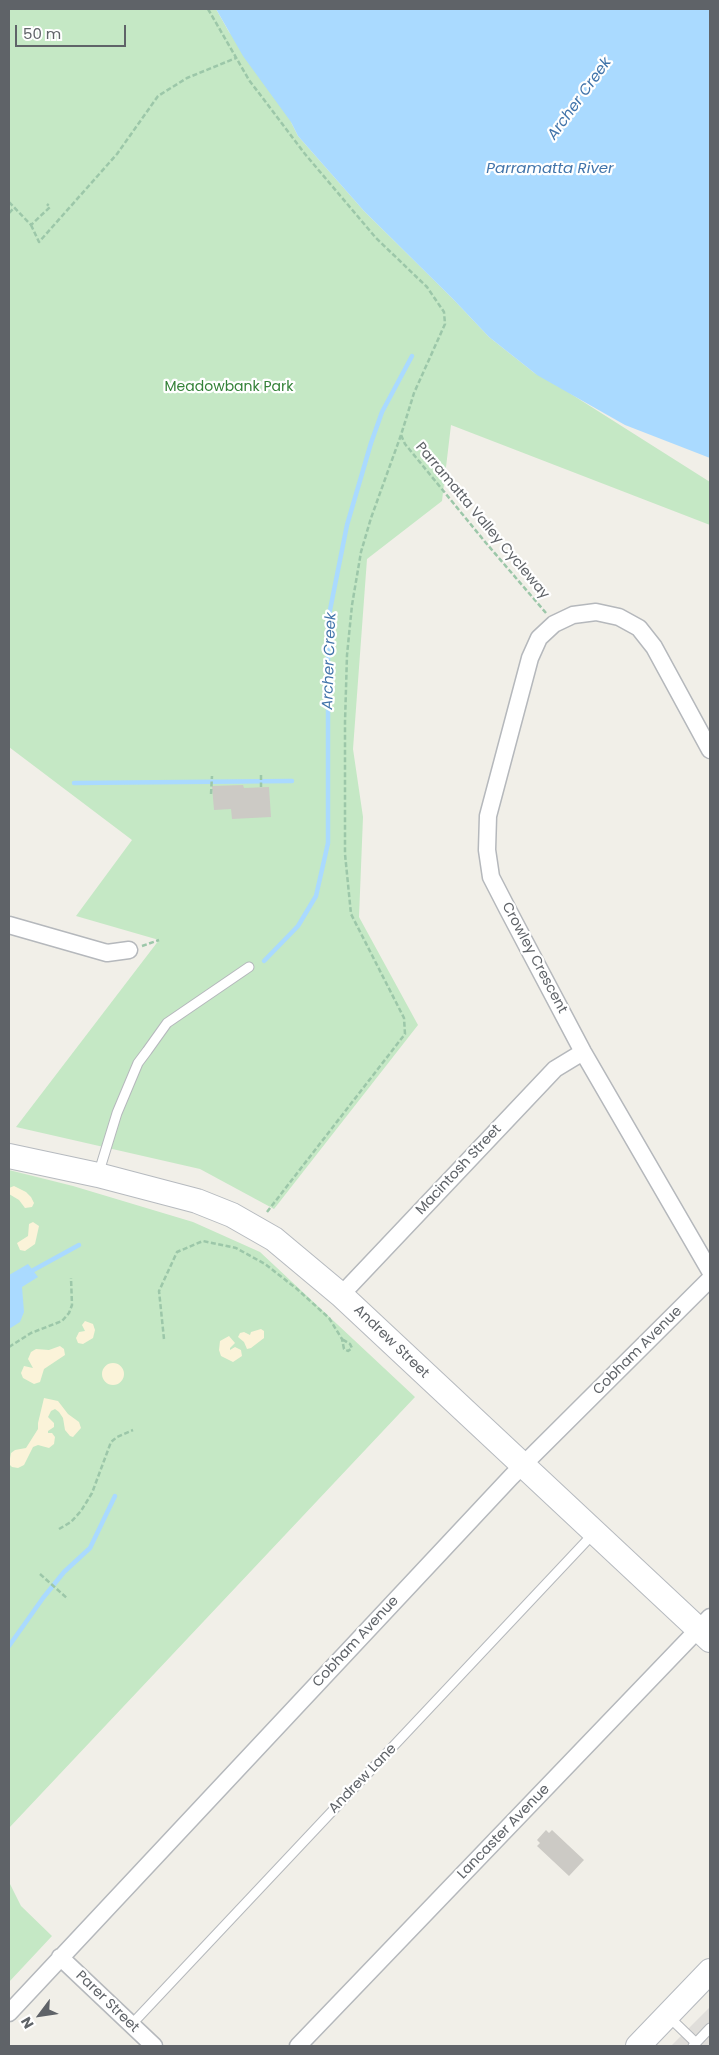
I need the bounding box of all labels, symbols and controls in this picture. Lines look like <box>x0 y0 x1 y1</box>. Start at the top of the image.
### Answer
scale bar <box>18 15 129 47</box>
text: 50 m <box>23 23 61 44</box>
water label: Archer Creek <box>544 54 616 144</box>
water label: Parramatta River <box>486 160 614 178</box>
park label: Meadowbank Park <box>165 379 293 395</box>
street label: Parramatta Valley Cycleway <box>412 439 552 603</box>
water label: Archer Creek <box>319 612 341 710</box>
street label: Crowley Crescent <box>498 900 570 1016</box>
street label: Macintosh Street <box>413 1121 505 1219</box>
street label: Andrew Street <box>350 1302 432 1382</box>
street label: Cobham Avenue <box>590 1303 686 1399</box>
street label: Cobham Avenue <box>309 1593 403 1691</box>
street label: Andrew Lane <box>326 1741 400 1817</box>
street label: Lancaster Avenue <box>455 1781 553 1883</box>
street label: Parer Street <box>72 1968 142 2036</box>
north arrow <box>15 1990 65 2040</box>
text: N <box>16 2013 38 2032</box>

